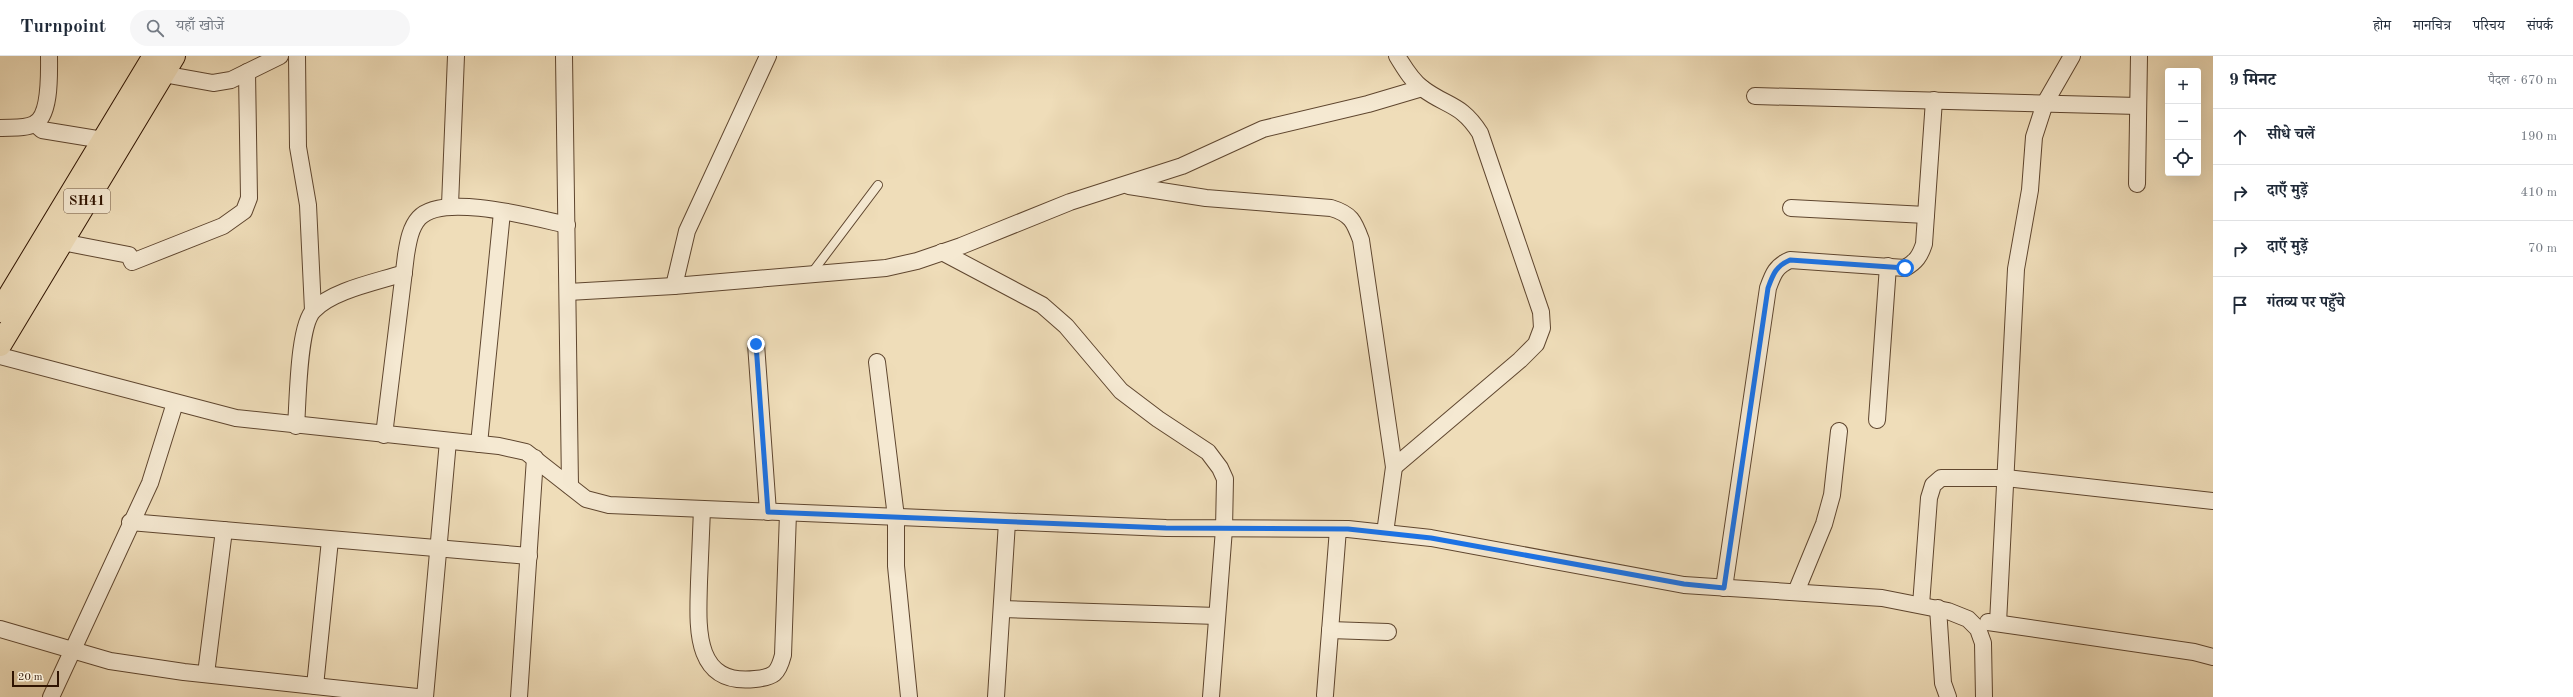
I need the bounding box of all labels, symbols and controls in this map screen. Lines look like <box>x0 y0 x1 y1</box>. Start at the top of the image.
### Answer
search box <box>130 10 410 46</box>
icon: search <box>144 17 166 39</box>
text: Turnpoint <box>20 18 106 37</box>
text: यहाँ खोजें <box>176 19 224 34</box>
text: होम <box>2373 19 2391 33</box>
text: मानचित्र <box>2413 19 2451 33</box>
text: परिचय <box>2473 19 2505 33</box>
text: संपर्क <box>2527 19 2553 33</box>
map controls <box>2165 68 2201 176</box>
button: + <box>2165 68 2201 104</box>
text: 9 मिनट <box>2229 72 2276 89</box>
text: पैदल · 670 m <box>2488 74 2557 87</box>
button: − <box>2165 104 2201 140</box>
icon: ahead <box>2229 126 2251 148</box>
text: सीधे चलें <box>2267 128 2315 143</box>
text: 190 m <box>2520 130 2557 143</box>
button: locate <box>2165 140 2201 176</box>
icon: right <box>2229 182 2251 204</box>
text: दाएँ मुड़ें <box>2267 184 2308 199</box>
text: 410 m <box>2520 186 2557 199</box>
road number: SH41 <box>64 189 110 213</box>
icon: right <box>2229 238 2251 260</box>
text: दाएँ मुड़ें <box>2267 240 2308 255</box>
text: 70 m <box>2528 242 2557 255</box>
route start <box>1896 259 1914 277</box>
icon: arrive <box>2229 294 2251 316</box>
text: गंतव्य पर पहुँचे <box>2267 296 2345 311</box>
route end <box>747 335 765 353</box>
scale bar <box>12 669 59 688</box>
text: 20 m <box>18 672 43 683</box>

